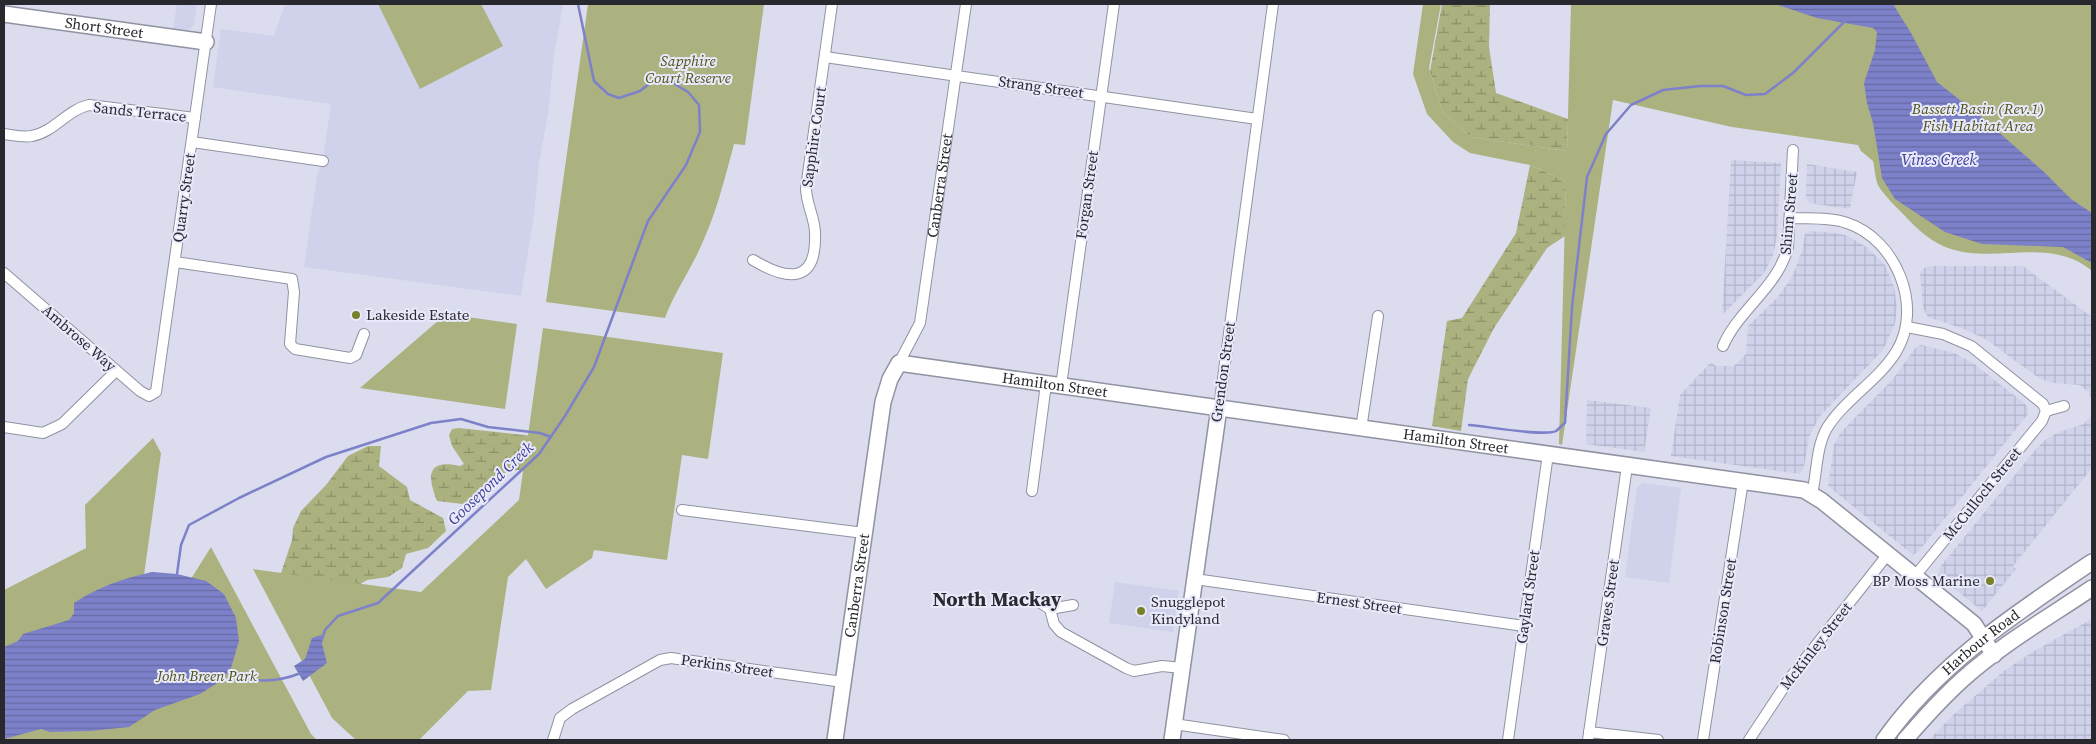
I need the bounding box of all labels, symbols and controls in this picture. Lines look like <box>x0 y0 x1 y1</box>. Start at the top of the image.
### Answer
street label: Short Street <box>64 12 145 43</box>
park label: Sapphire Court Reserve <box>645 50 731 88</box>
street label: Strang Street <box>997 70 1085 103</box>
street label: Sapphire Court <box>796 85 831 188</box>
street label: Sands Terrace <box>93 96 188 127</box>
park label: Bassett Basin (Rev.1) Fish Habitat Area <box>1911 98 2044 136</box>
street label: Canberra Street <box>921 132 957 239</box>
water label: Vines Creek <box>1901 148 1977 170</box>
street label: Forgan Street <box>1070 149 1103 240</box>
street label: Quarry Street <box>167 152 200 244</box>
street label: Shinn Street <box>1774 172 1803 255</box>
street label: Ambrose Way <box>38 299 121 376</box>
place label: Lakeside Estate <box>366 304 470 325</box>
marker: Lakeside Estate <box>350 309 362 321</box>
street label: Grendon Street <box>1205 320 1240 424</box>
street label: Hamilton Street <box>1001 367 1109 402</box>
street label: Hamilton Street <box>1402 423 1510 458</box>
water label: Goosepond Creek <box>442 436 538 530</box>
street label: McCulloch Street <box>1938 443 2026 545</box>
street label: Canberra Street <box>839 532 874 639</box>
street label: Gaylard Street <box>1511 549 1544 645</box>
street label: Robinson Street <box>1704 557 1741 665</box>
street label: Graves Street <box>1591 558 1624 648</box>
place label: BP Moss Marine <box>1872 570 1980 591</box>
marker: BP Moss Marine <box>1984 575 1996 587</box>
district label: North Mackay <box>932 585 1062 613</box>
street label: Ernest Street <box>1315 586 1403 619</box>
place label: Snugglepot Kindyland <box>1151 591 1225 629</box>
street label: McKinley Street <box>1775 597 1857 694</box>
street label: Harbour Road <box>1937 604 2024 680</box>
marker: Snugglepot Kindyland <box>1135 605 1147 617</box>
street label: Perkins Street <box>680 649 775 682</box>
park label: John Breen Park <box>155 665 258 686</box>

